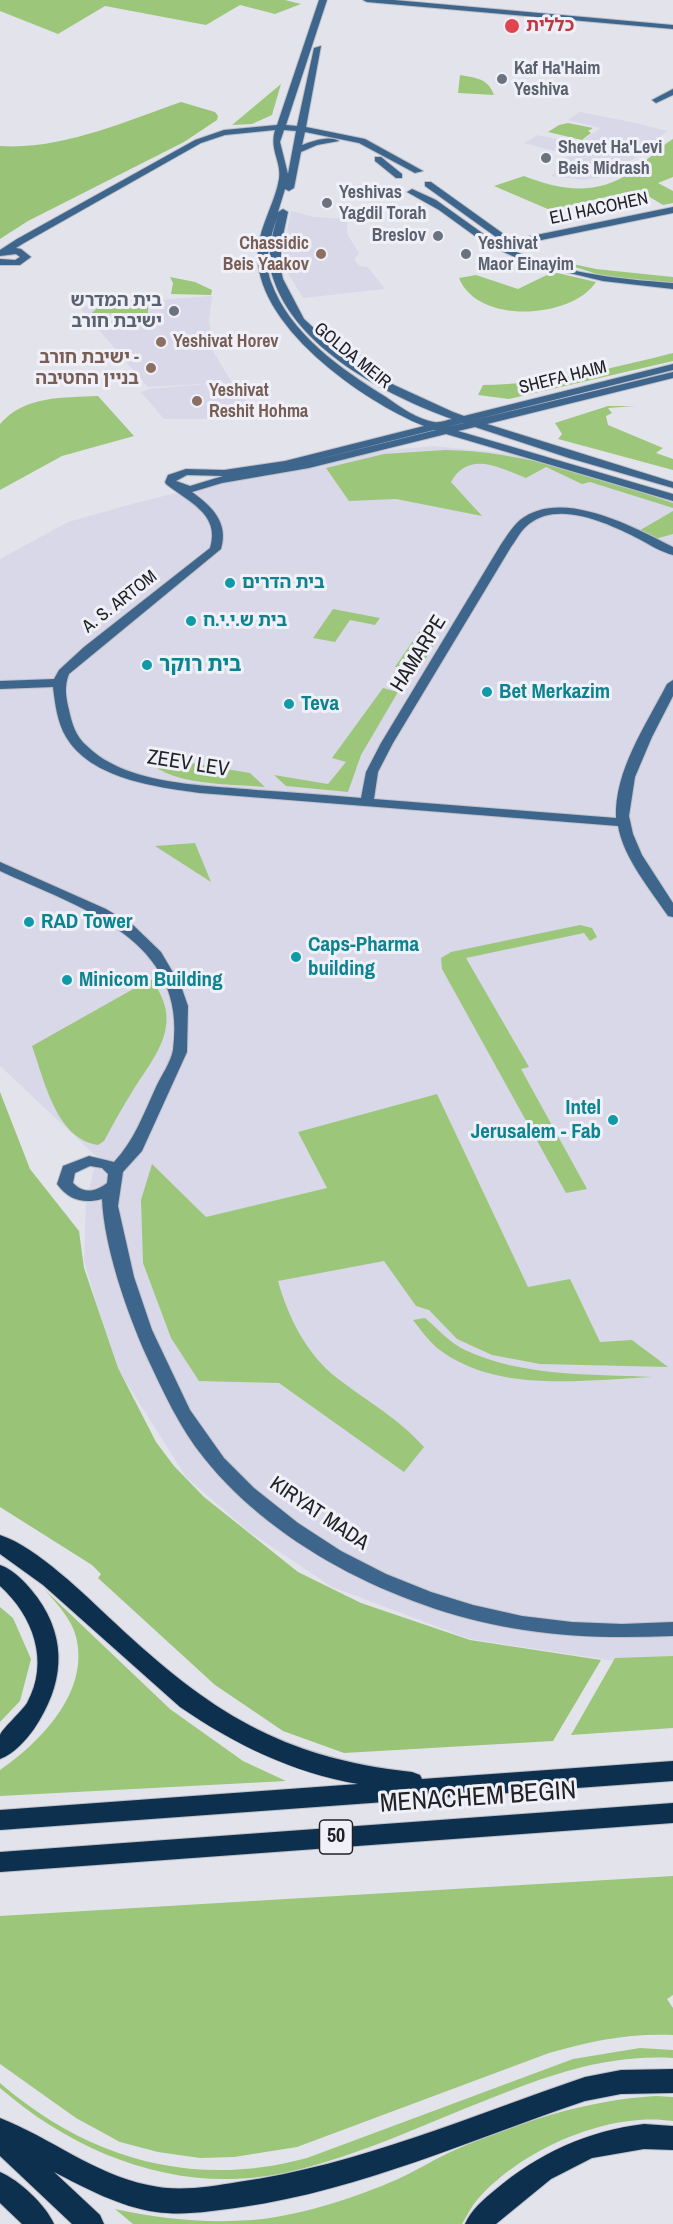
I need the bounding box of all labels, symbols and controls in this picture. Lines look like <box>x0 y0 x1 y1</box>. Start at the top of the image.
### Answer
place label: כללית <box>526 15 574 37</box>
marker: כללית <box>503 17 521 35</box>
place label: Kaf Ha'Haim Yeshiva <box>514 58 600 100</box>
marker: Kaf Ha'Haim Yeshiva <box>495 72 509 86</box>
place label: Shevet Ha'Levi Beis Midrash <box>558 137 662 180</box>
marker: Shevet Ha'Levi Beis Midrash <box>539 151 553 165</box>
place label: Yeshivas Yagdil Torah <box>339 182 427 224</box>
street label: ELI HACOHEN <box>548 188 650 230</box>
marker: Yeshivas Yagdil Torah <box>320 196 334 210</box>
place label: Breslov <box>372 225 426 247</box>
marker: Breslov <box>431 229 445 243</box>
place label: Chassidic Beis Yaakov <box>223 233 309 276</box>
place label: Yeshivat Maor Einayim <box>478 233 574 276</box>
marker: Chassidic Beis Yaakov <box>314 247 328 261</box>
marker: Yeshivat Maor Einayim <box>459 247 473 261</box>
place label: בית המדרש ישיבת חורב <box>70 290 162 332</box>
marker: בית המדרש ישיבת חורב <box>167 304 181 318</box>
street label: GOLDA MEIR <box>309 318 395 394</box>
place label: Yeshivat Horev <box>173 331 279 353</box>
marker: Yeshivat Horev <box>154 335 168 349</box>
place label: ישיבת חורב - בניין החטיבה <box>35 347 139 389</box>
street label: SHEFA HAIM <box>517 357 609 399</box>
marker: ישיבת חורב - בניין החטיבה <box>144 361 158 375</box>
place label: Yeshivat Reshit Hohma <box>209 380 308 422</box>
marker: Yeshivat Reshit Hohma <box>190 394 204 408</box>
street label: A. S. ARTOM <box>78 566 162 638</box>
place label: בית הדרים <box>242 572 325 594</box>
marker: בית הדרים <box>223 576 237 590</box>
place label: בית ש.י.י.ח <box>203 610 287 632</box>
street label: HAMARPE <box>386 611 452 697</box>
marker: בית ש.י.י.ח <box>184 614 198 628</box>
place label: בית רוקר <box>159 652 242 678</box>
marker: בית רוקר <box>140 658 154 672</box>
place label: Bet Merkazim <box>499 679 610 705</box>
marker: Bet Merkazim <box>480 685 494 699</box>
place label: Teva <box>301 691 339 717</box>
marker: Teva <box>282 697 296 711</box>
street label: ZEEV LEV <box>145 745 231 783</box>
place label: RAD Tower <box>41 909 133 935</box>
marker: RAD Tower <box>22 915 36 929</box>
place label: Caps-Pharma building <box>308 932 419 982</box>
marker: Caps-Pharma building <box>289 950 303 964</box>
place label: Minicom Building <box>79 967 223 993</box>
marker: Minicom Building <box>60 973 74 987</box>
place label: Intel Jerusalem - Fab <box>471 1095 601 1145</box>
marker: Intel Jerusalem - Fab <box>606 1113 620 1127</box>
street label: KIRYAT MADA <box>265 1472 373 1556</box>
street label: MENACHEM BEGIN <box>379 1776 577 1820</box>
road number: 50 <box>320 1820 352 1854</box>

